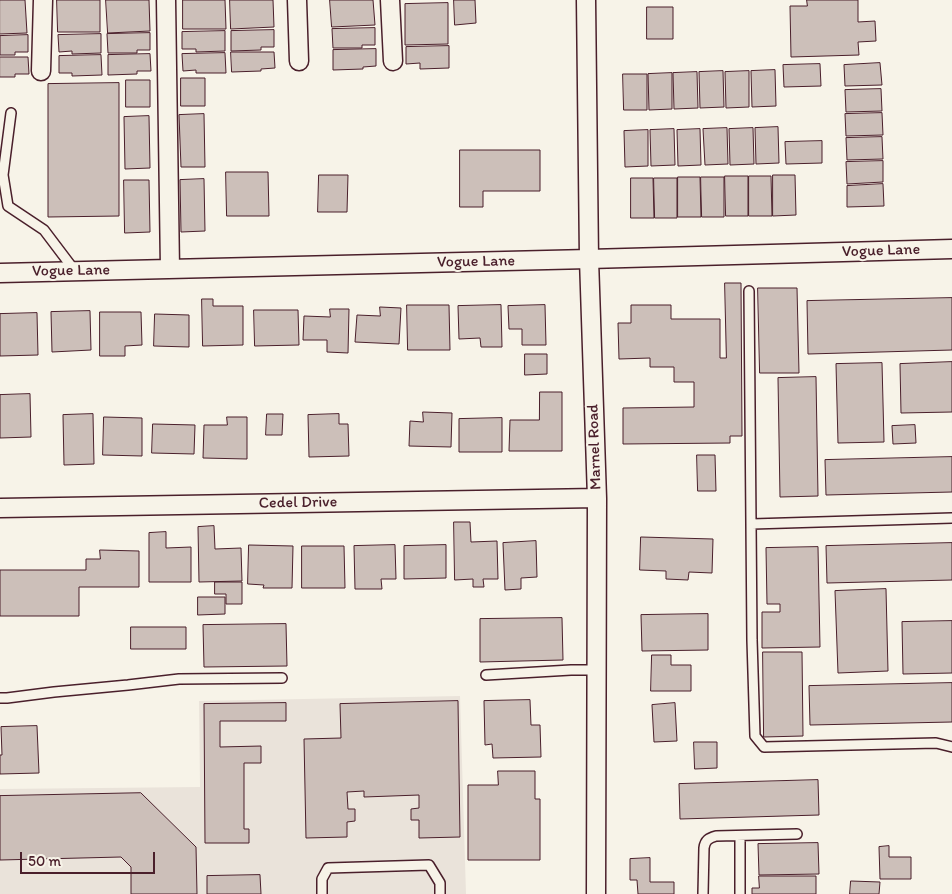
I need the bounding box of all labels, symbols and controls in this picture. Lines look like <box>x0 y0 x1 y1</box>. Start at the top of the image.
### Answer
street label: Vogue Lane <box>842 240 920 262</box>
street label: Vogue Lane <box>437 252 515 272</box>
street label: Vogue Lane <box>32 261 110 281</box>
street label: Marnel Road <box>584 404 606 490</box>
street label: Cedel Drive <box>259 493 337 513</box>
scale bar <box>22 842 158 874</box>
text: 50 m <box>28 852 61 870</box>

